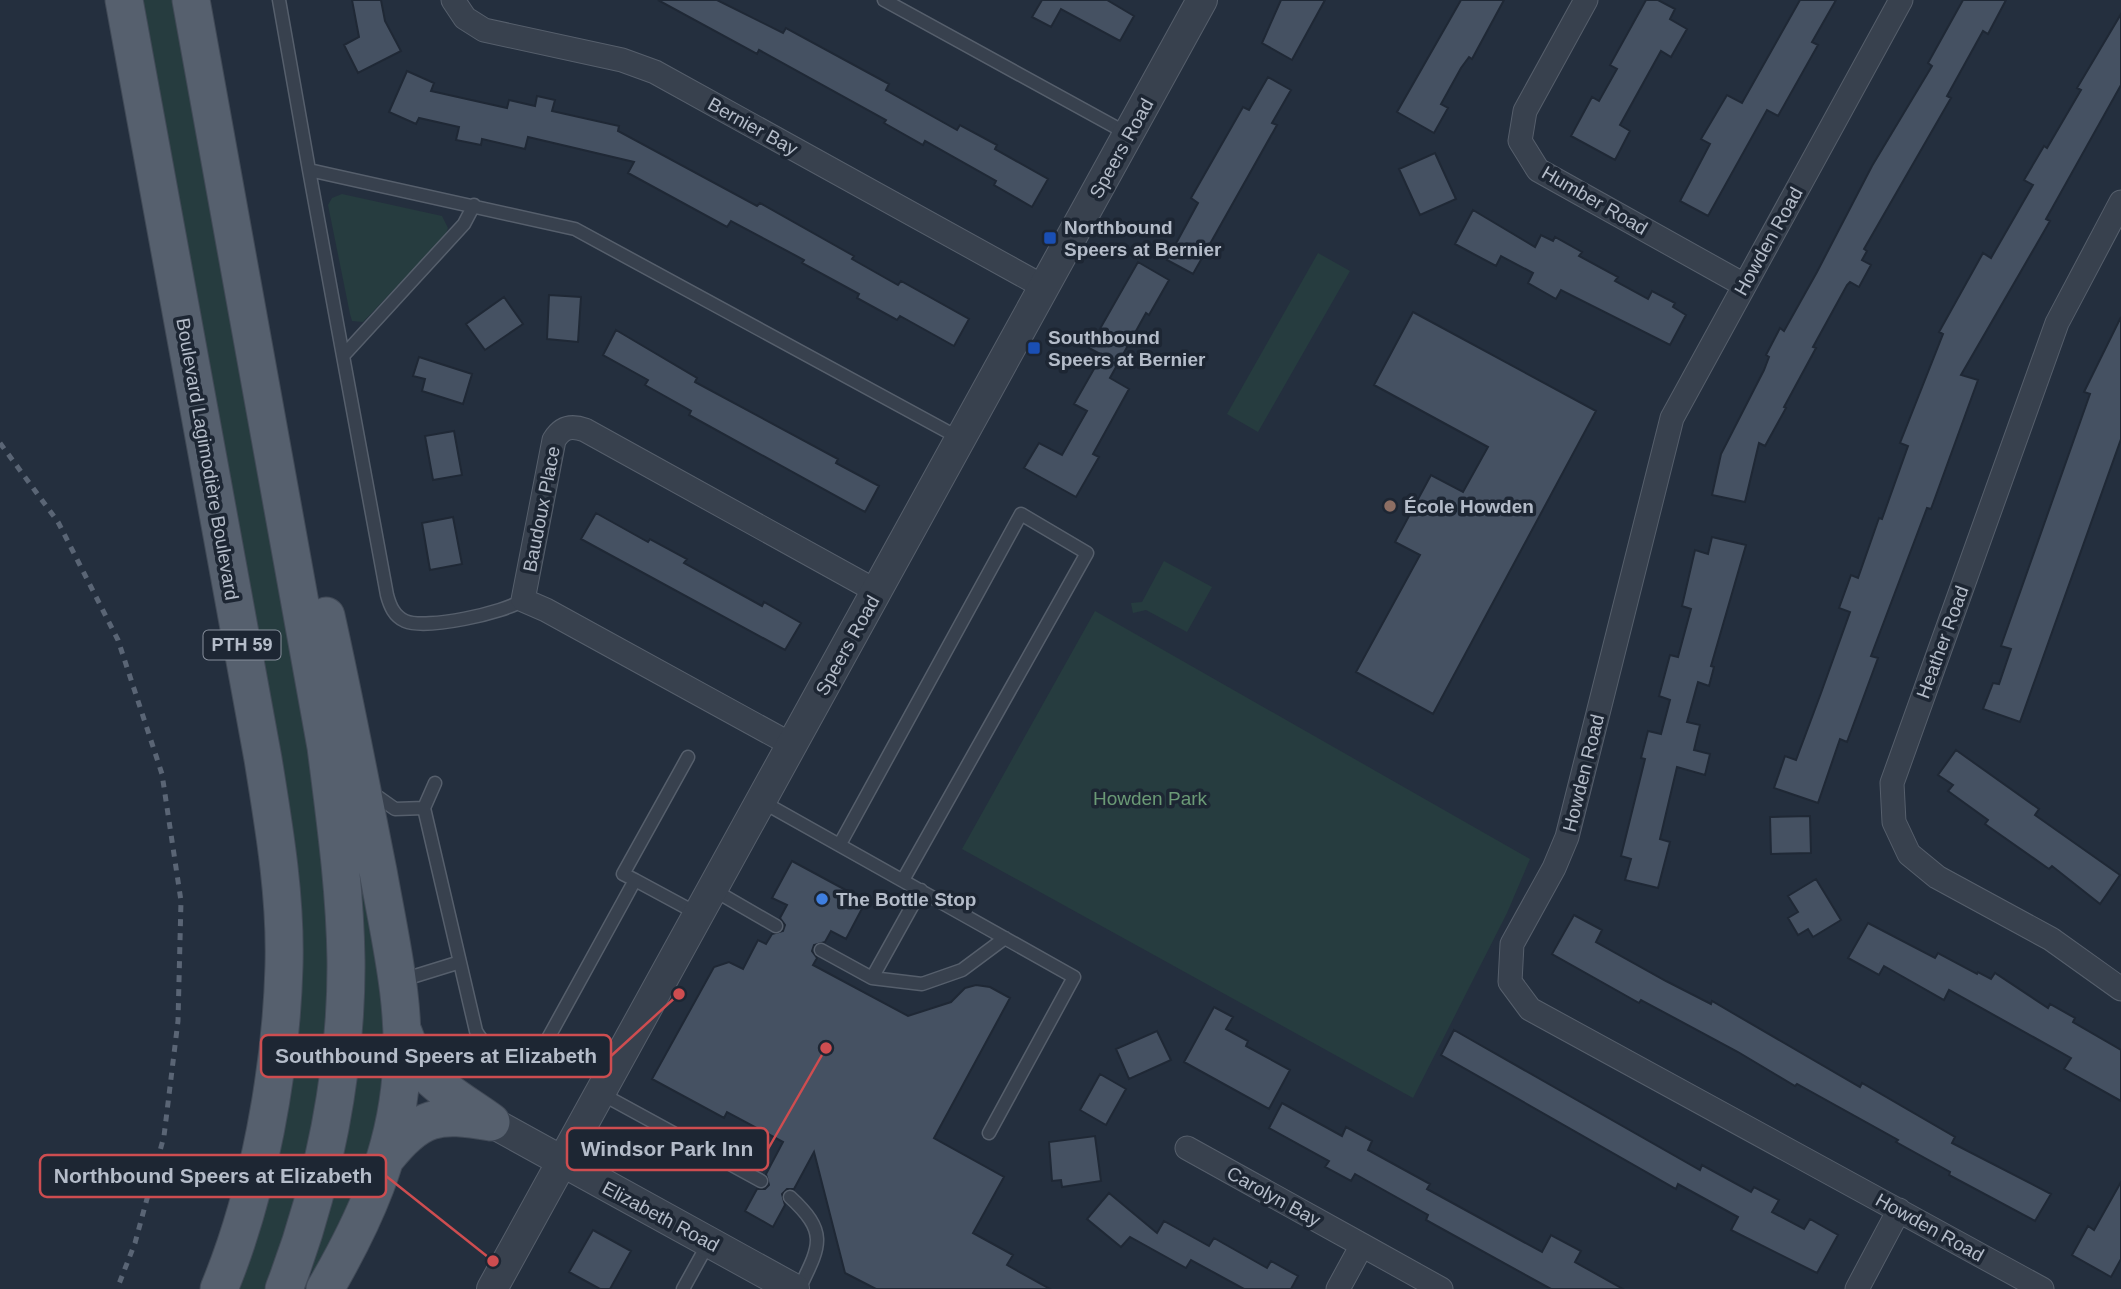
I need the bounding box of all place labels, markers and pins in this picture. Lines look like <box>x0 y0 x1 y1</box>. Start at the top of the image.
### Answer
place label: Northbound Speers at Bernier <box>1064 217 1222 260</box>
marker: Northbound Speers at Bernier <box>1042 230 1058 246</box>
place label: Southbound Speers at Bernier <box>1048 327 1206 370</box>
marker: Southbound Speers at Bernier <box>1026 340 1042 356</box>
place label: École Howden <box>1404 496 1534 517</box>
marker: École Howden <box>1382 498 1398 514</box>
place label: The Bottle Stop <box>836 889 976 910</box>
marker: The Bottle Stop <box>814 891 830 907</box>
callout: Southbound Speers at Elizabeth <box>261 1035 611 1077</box>
callout: Windsor Park Inn <box>567 1128 768 1170</box>
callout: Northbound Speers at Elizabeth <box>40 1155 386 1197</box>

